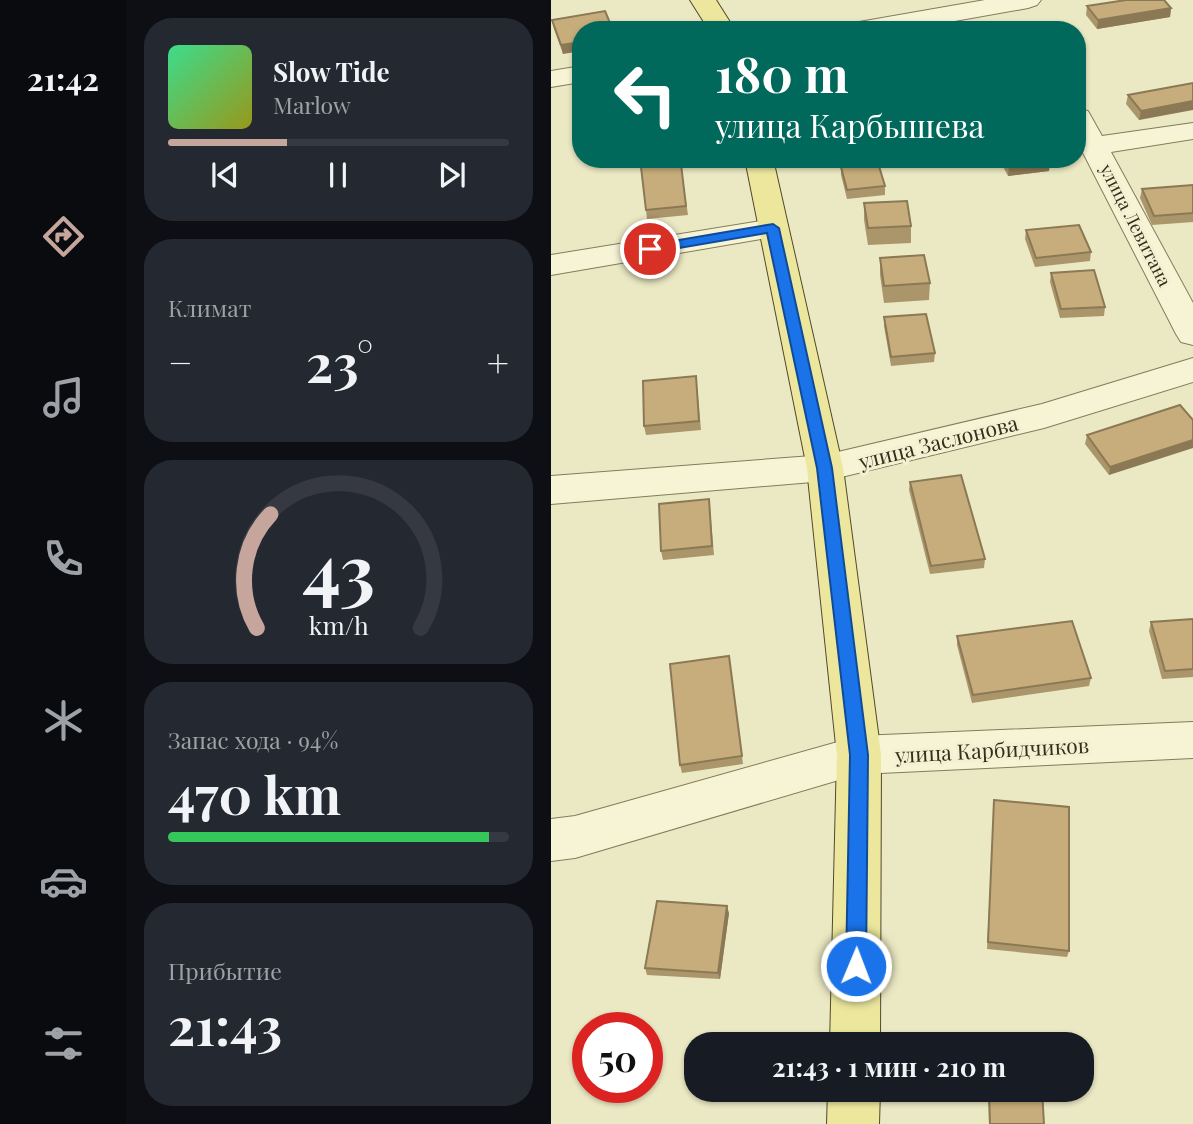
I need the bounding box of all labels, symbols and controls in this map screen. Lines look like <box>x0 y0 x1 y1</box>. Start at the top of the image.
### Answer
text: 180 m <box>715 40 849 105</box>
icon: left <box>600 49 691 140</box>
text: Slow Tide <box>273 54 390 89</box>
text: 21:42 <box>27 56 99 99</box>
text: Marlow <box>273 89 351 120</box>
text: улица Карбышева <box>715 103 984 146</box>
icon: previous <box>206 156 244 194</box>
icon: pause <box>319 156 357 194</box>
icon: next <box>433 156 471 194</box>
street label: улица Левитана <box>1094 159 1177 290</box>
icon: directions <box>39 212 88 261</box>
pin <box>620 219 680 279</box>
icon: arrive <box>631 230 669 268</box>
text: Климат <box>168 292 251 323</box>
text: 23° <box>306 327 373 396</box>
text: − <box>168 336 193 387</box>
text: + <box>487 336 509 387</box>
icon: music <box>39 373 88 422</box>
street label: улица Заслонова <box>854 408 1021 475</box>
text: 43 <box>302 519 375 616</box>
icon: phone <box>39 534 88 583</box>
text: km/h <box>309 608 369 641</box>
icon: climate <box>39 696 88 745</box>
text: Запас хода · 94% <box>168 724 338 755</box>
street label: улица Карбидчиков <box>893 730 1090 768</box>
text: 470 km <box>168 759 341 828</box>
icon: car <box>39 857 88 906</box>
position arrow <box>819 929 893 1003</box>
text: Прибытие <box>168 955 282 986</box>
text: 21:43 <box>168 990 282 1059</box>
speed limit sign: 50 <box>572 1012 663 1103</box>
icon: filters <box>39 1019 88 1068</box>
text: 21:43 · 1 мин · 210 m <box>772 1049 1006 1084</box>

